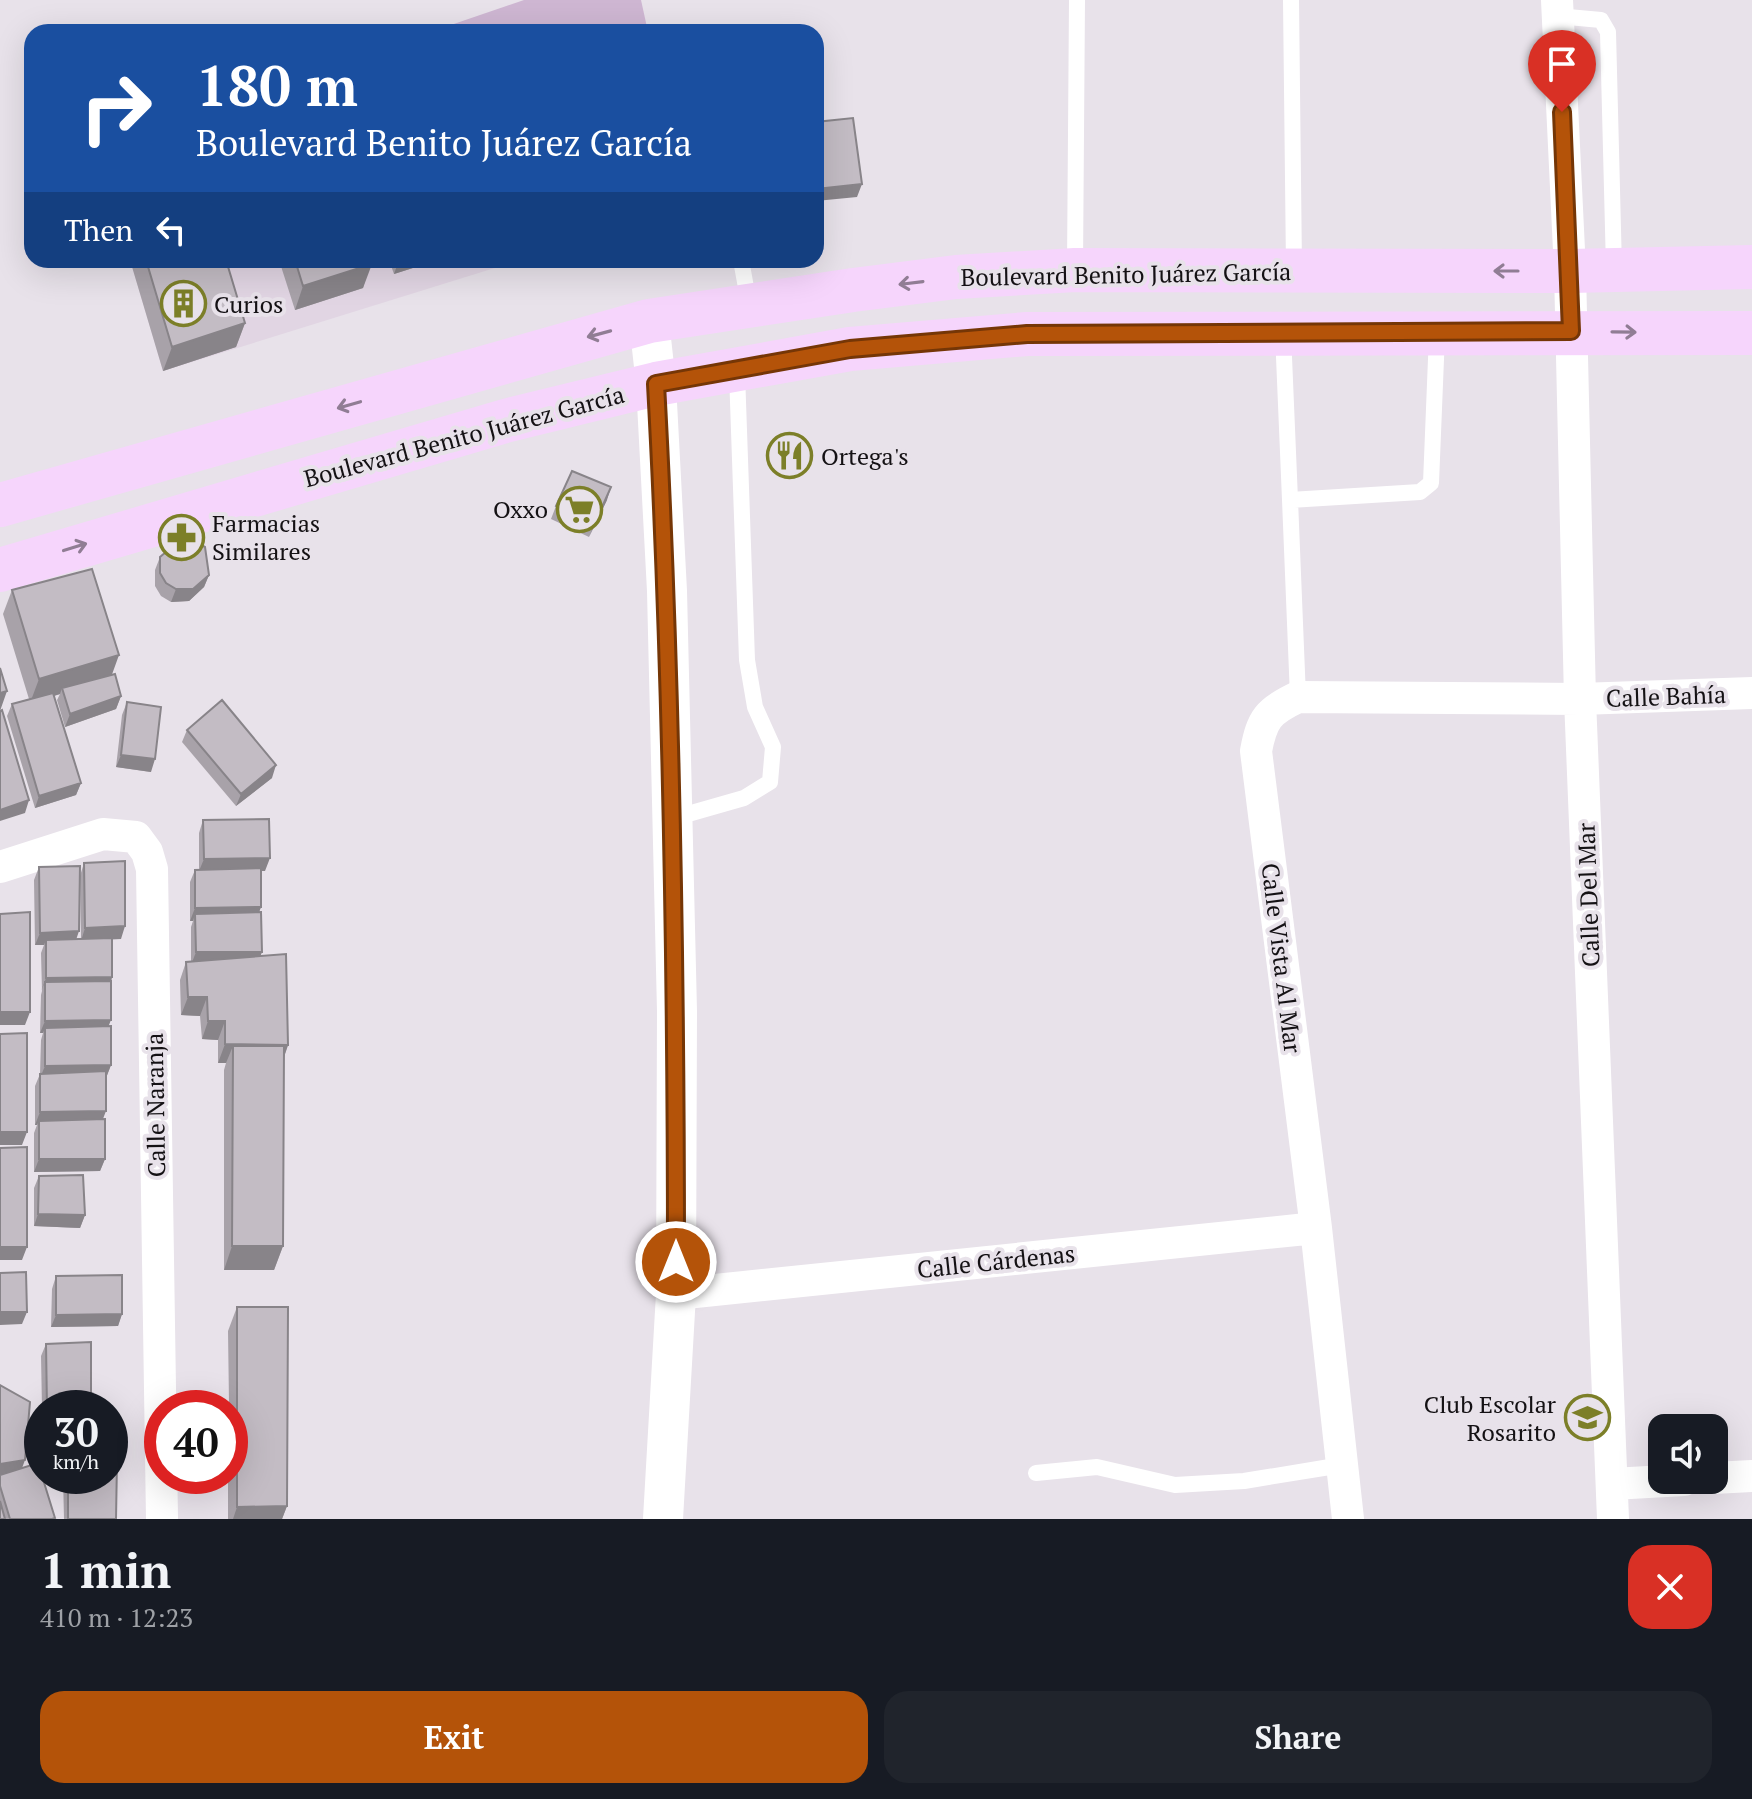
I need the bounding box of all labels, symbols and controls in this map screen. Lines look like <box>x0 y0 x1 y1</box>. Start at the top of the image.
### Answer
pin <box>1528 30 1596 112</box>
icon: arrive <box>1540 42 1584 86</box>
text: 180 m <box>196 48 358 122</box>
icon: right <box>64 56 168 160</box>
text: Boulevard Benito Juárez García <box>196 119 692 166</box>
icon: left <box>149 208 193 252</box>
text: Then <box>64 210 133 250</box>
street label: Boulevard Benito Juárez García <box>960 255 1292 293</box>
one-way arrow <box>1493 263 1520 279</box>
one-way arrow <box>898 275 925 290</box>
building icon: Curios <box>159 280 207 328</box>
place label: Curios <box>214 288 283 320</box>
one-way arrow <box>1610 324 1637 340</box>
one-way arrow <box>587 327 613 342</box>
street label: Boulevard Benito Juárez García <box>300 378 628 494</box>
one-way arrow <box>337 398 363 413</box>
restaurant icon: Ortega's <box>766 432 814 480</box>
place label: Ortega's <box>821 440 909 472</box>
supermarket icon: Oxxo <box>555 485 603 533</box>
place label: Oxxo <box>493 493 548 525</box>
place label: Farmacias Similares <box>212 507 320 567</box>
pharmacy icon: Farmacias Similares <box>157 513 205 561</box>
one-way arrow <box>61 539 87 554</box>
street label: Calle Bahía <box>1605 678 1727 714</box>
street label: Calle Del Mar <box>1569 822 1607 968</box>
street label: Calle Vista Al Mar <box>1254 861 1310 1056</box>
street label: Calle Naranja <box>138 1033 172 1177</box>
position arrow <box>634 1220 718 1304</box>
street label: Calle Cárdenas <box>915 1237 1077 1285</box>
place label: Club Escolar Rosarito <box>1424 1388 1557 1448</box>
speed limit sign: 40 <box>144 1390 248 1494</box>
school or university icon: Club Escolar Rosarito <box>1563 1394 1611 1442</box>
text: 30 <box>53 1405 99 1458</box>
map controls <box>1648 1414 1728 1494</box>
button: sound <box>1648 1414 1728 1494</box>
text: km/h <box>53 1448 99 1475</box>
text: 1 min <box>40 1538 171 1602</box>
button: close <box>1628 1545 1712 1629</box>
text: 410 m · 12:23 <box>40 1600 193 1634</box>
button: Exit <box>40 1691 868 1783</box>
button: Share <box>884 1691 1712 1783</box>

